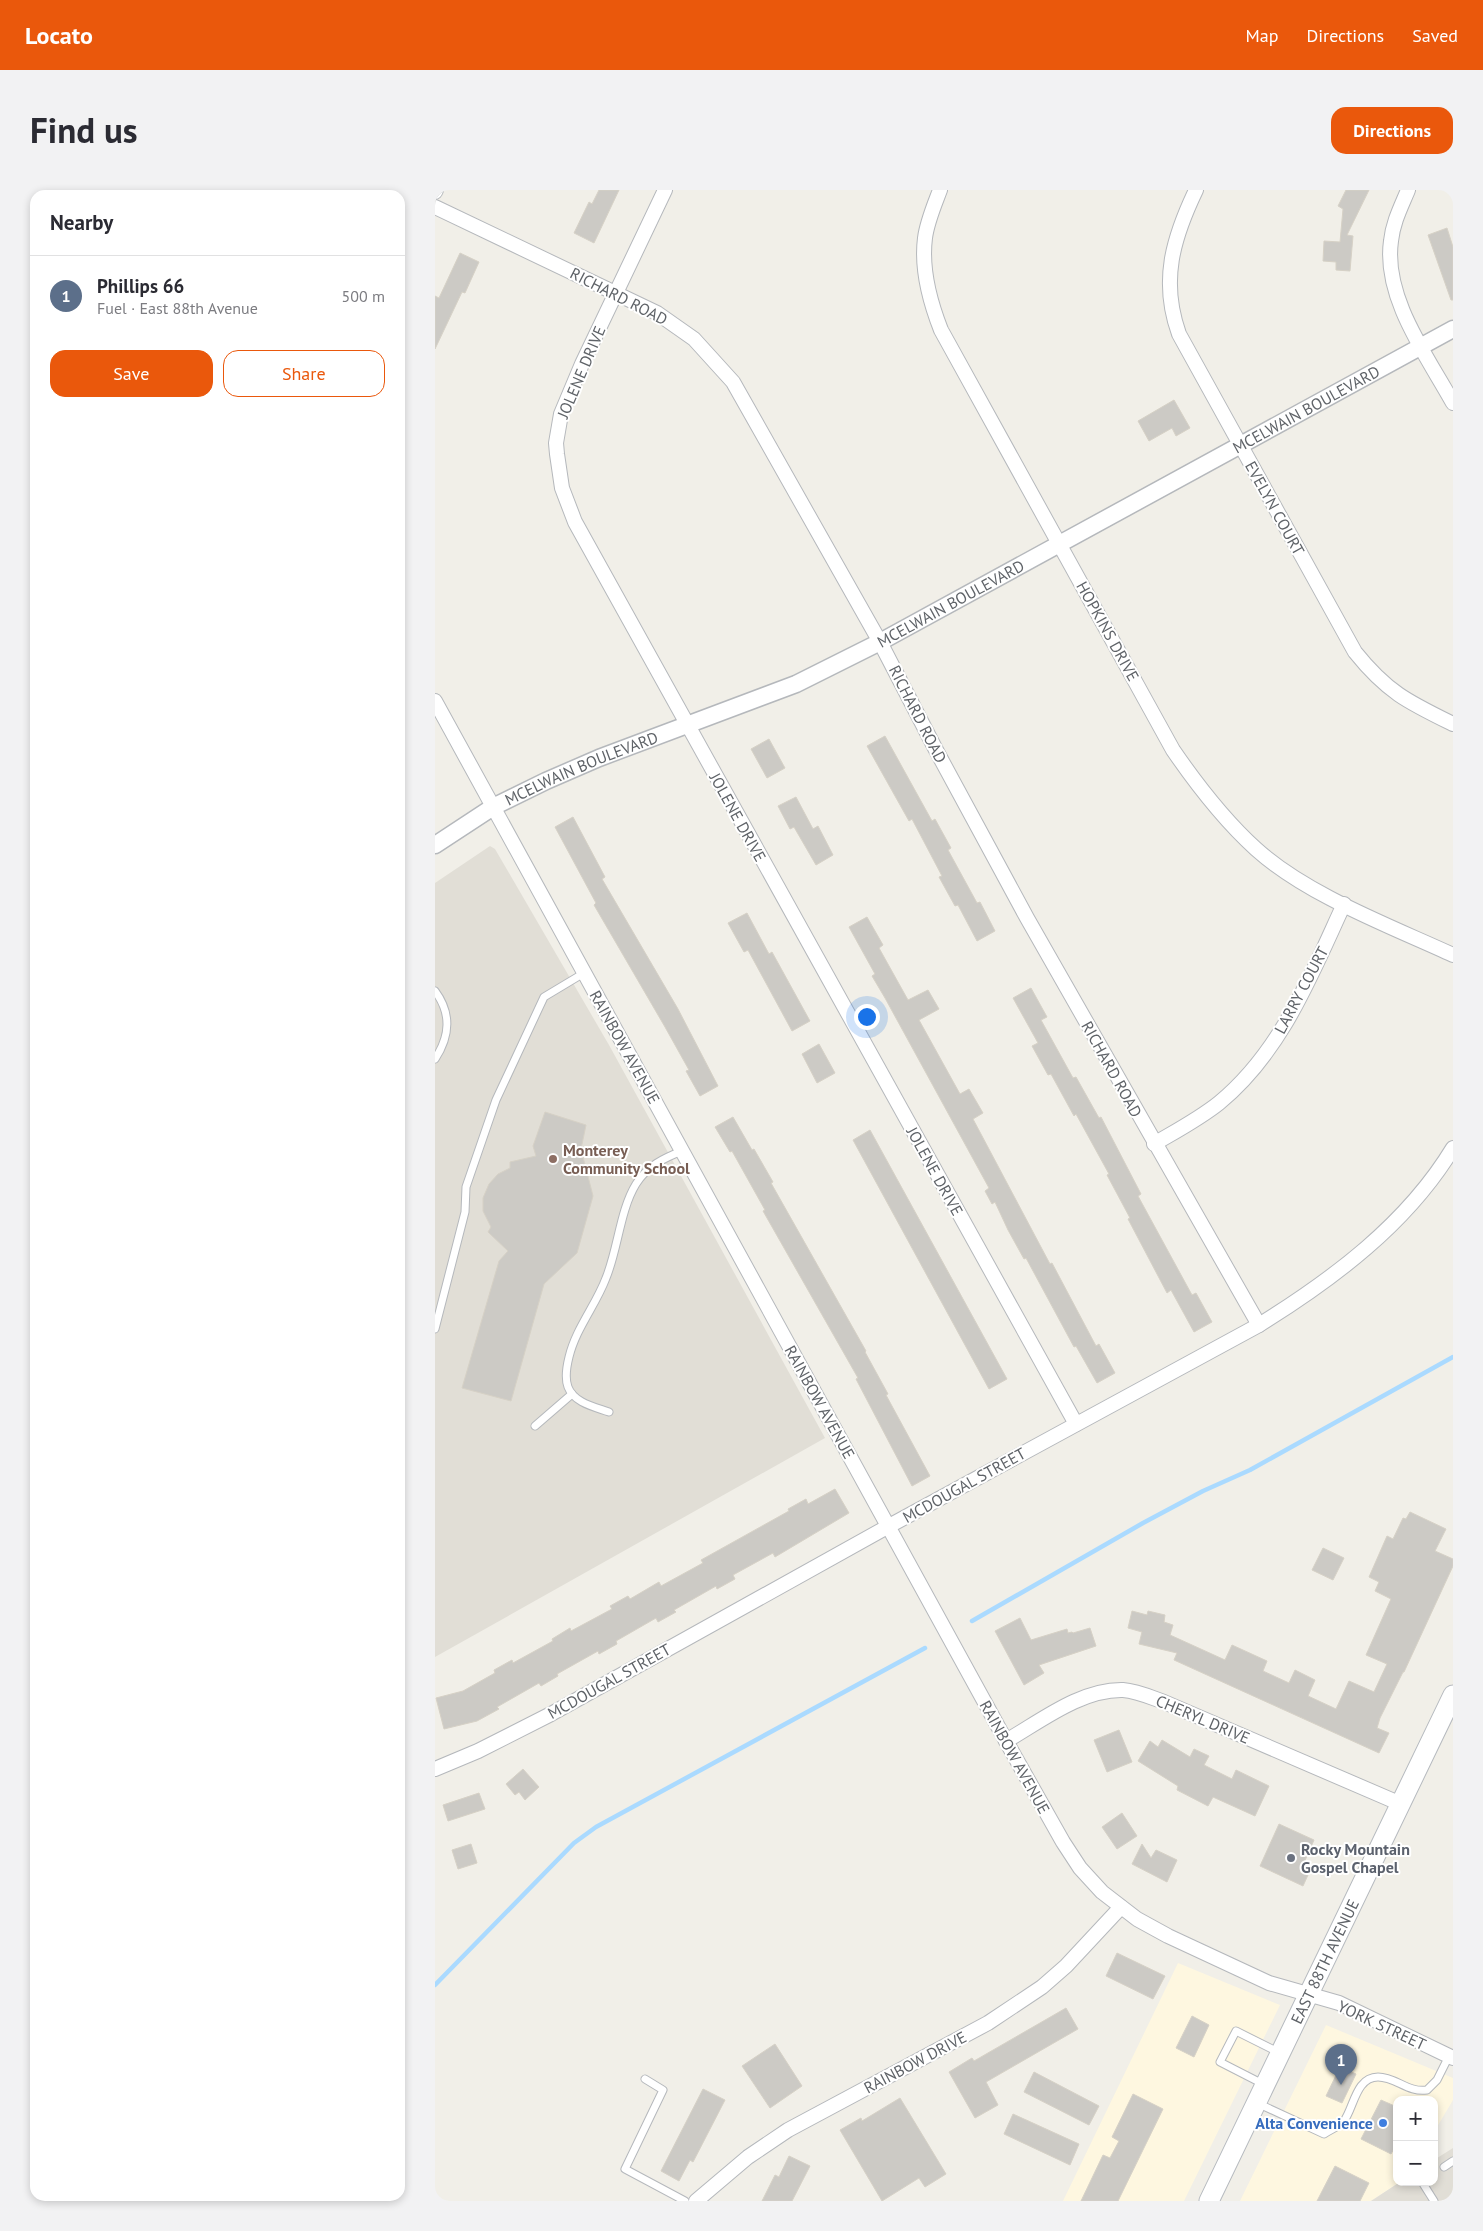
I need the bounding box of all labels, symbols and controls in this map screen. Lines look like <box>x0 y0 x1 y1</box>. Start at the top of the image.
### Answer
text: Locato <box>25 20 93 51</box>
text: Map <box>1246 24 1278 47</box>
text: Directions <box>1306 24 1384 47</box>
text: Saved <box>1412 24 1458 47</box>
text: Find us <box>30 107 138 153</box>
button: Directions <box>1331 107 1453 154</box>
text: Nearby <box>50 209 113 236</box>
street label: RICHARD ROAD <box>567 263 671 329</box>
text: Phillips 66 <box>97 274 184 298</box>
text: 1 <box>61 286 71 306</box>
text: 500 m <box>342 286 385 306</box>
text: Fuel · East 88th Avenue <box>97 298 258 318</box>
street label: JOLENE DRIVE <box>552 323 609 422</box>
button: Save <box>50 350 213 397</box>
button: Share <box>223 350 385 397</box>
street label: MCELWAIN BOULEVARD <box>1229 361 1383 458</box>
street label: EVELYN COURT <box>1241 458 1309 559</box>
street label: MCELWAIN BOULEVARD <box>874 555 1028 652</box>
street label: HOPKINS DRIVE <box>1072 578 1144 684</box>
street label: RICHARD ROAD <box>885 662 951 766</box>
street label: MCELWAIN BOULEVARD <box>501 727 661 810</box>
street label: JOLENE DRIVE <box>705 768 771 865</box>
street label: LARRY COURT <box>1270 943 1332 1037</box>
street label: RAINBOW AVENUE <box>586 987 664 1107</box>
your location <box>854 1004 880 1030</box>
street label: RICHARD ROAD <box>1077 1017 1147 1121</box>
street label: JOLENE DRIVE <box>902 1122 968 1219</box>
place label: Monterey Community School <box>563 1140 690 1178</box>
marker: Monterey Community School <box>547 1153 559 1165</box>
street label: RAINBOW AVENUE <box>781 1342 859 1462</box>
street label: MCDOUGAL STREET <box>899 1443 1029 1527</box>
street label: MCDOUGAL STREET <box>544 1639 674 1723</box>
street label: CHERYL DRIVE <box>1153 1690 1253 1748</box>
street label: RAINBOW AVENUE <box>976 1697 1054 1817</box>
place label: Rocky Mountain Gospel Chapel <box>1301 1839 1410 1877</box>
marker: Rocky Mountain Gospel Chapel <box>1285 1852 1297 1864</box>
street label: EAST 88TH AVENUE <box>1286 1896 1363 2027</box>
street label: YORK STREET <box>1335 1996 1429 2054</box>
street label: RAINBOW DRIVE <box>860 2027 970 2097</box>
pin: 1 <box>1325 2044 1357 2085</box>
map controls <box>1393 2096 1438 2186</box>
button: + <box>1393 2096 1438 2141</box>
place label: Alta Convenience <box>1255 2113 1373 2133</box>
marker: Alta Convenience <box>1377 2117 1389 2129</box>
button: − <box>1393 2141 1438 2186</box>

